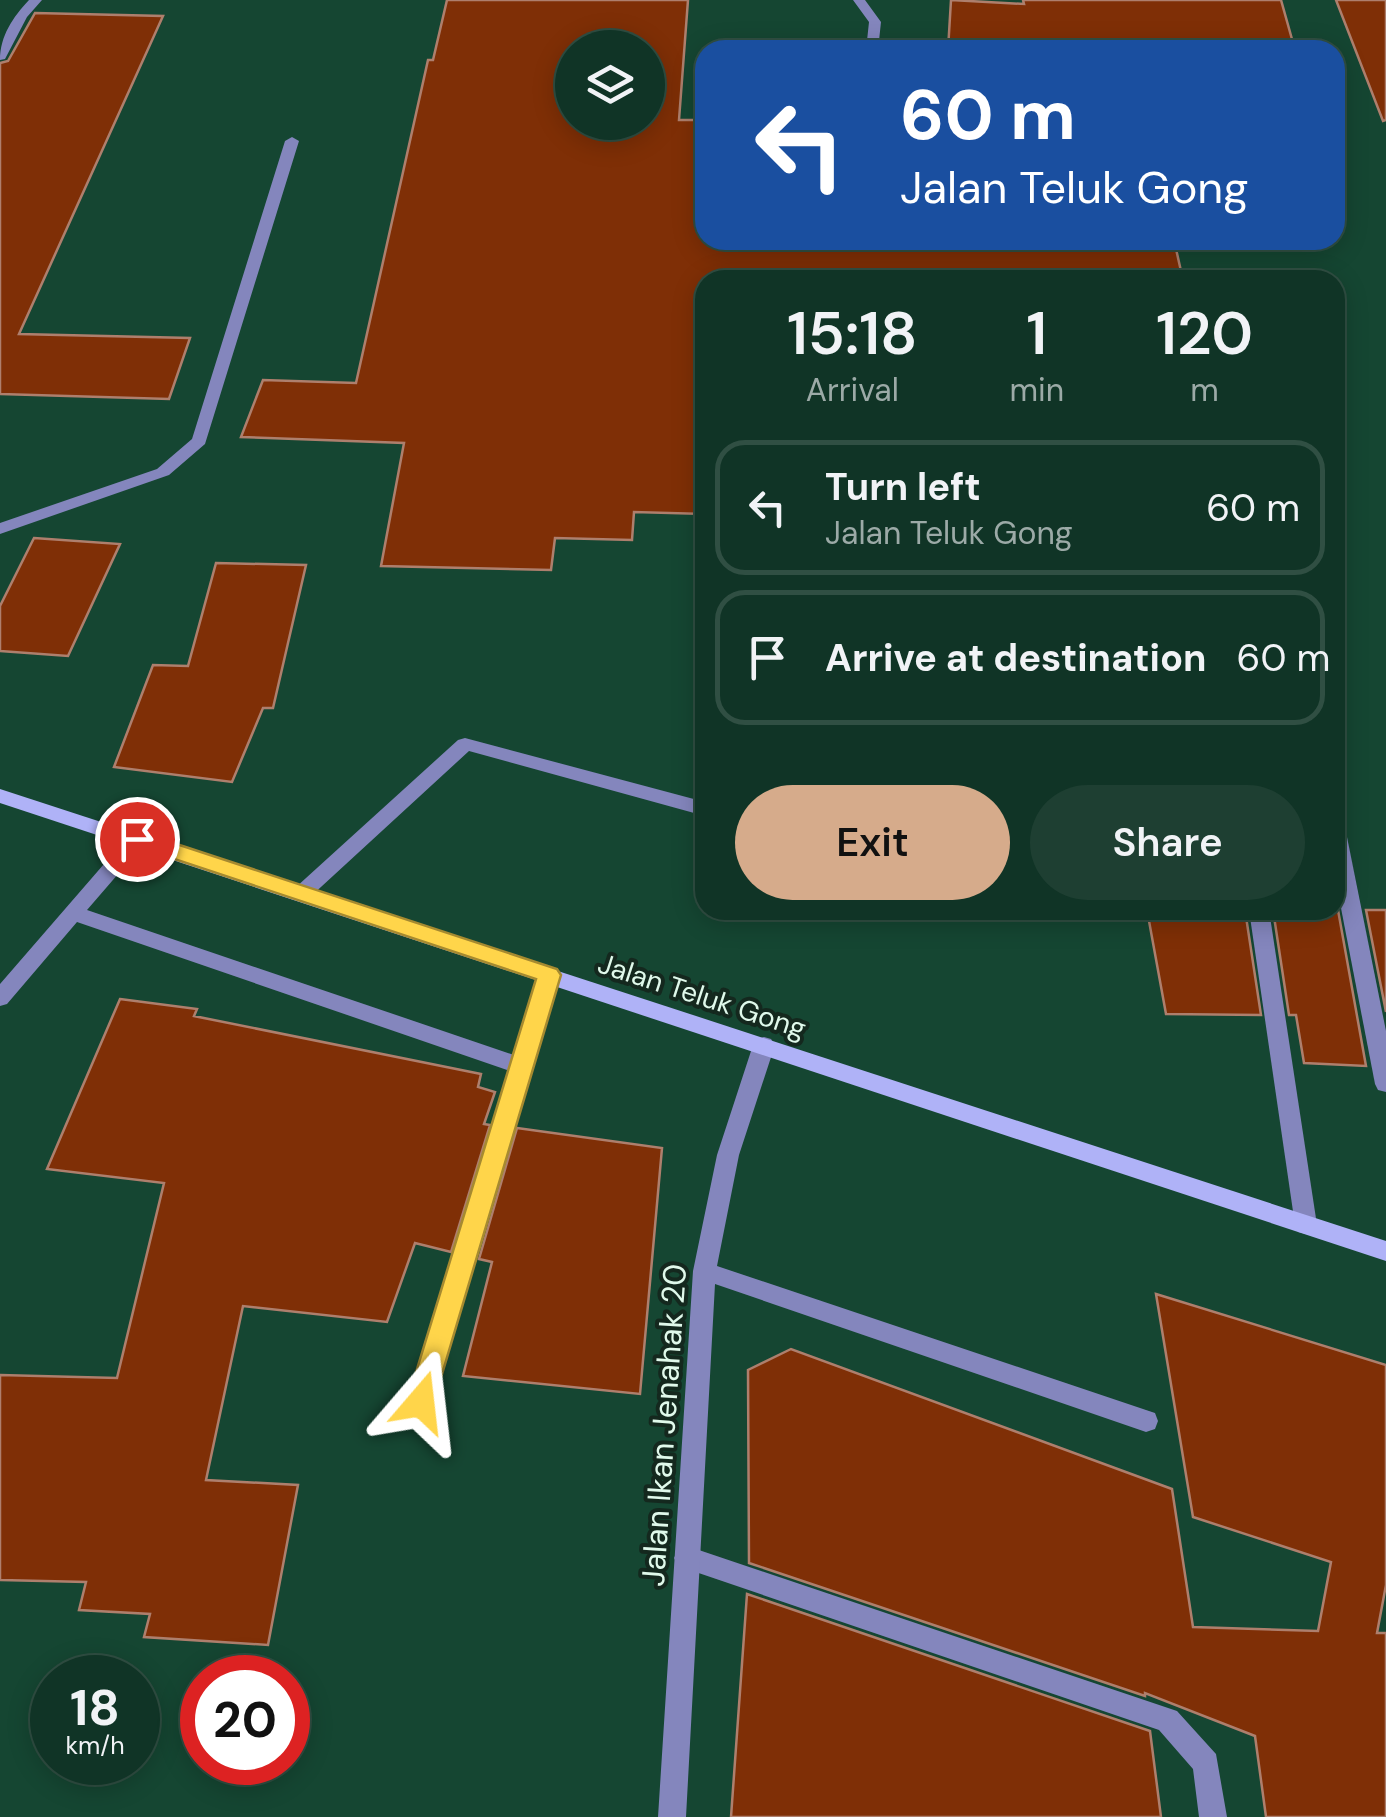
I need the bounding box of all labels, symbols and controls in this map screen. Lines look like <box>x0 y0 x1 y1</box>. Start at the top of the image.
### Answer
map controls <box>555 30 665 140</box>
button: layers <box>555 30 665 140</box>
text: 60 m <box>900 70 1076 161</box>
icon: left <box>735 80 865 210</box>
text: Jalan Teluk Gong <box>900 158 1248 217</box>
text: 15:18 <box>787 294 918 373</box>
text: 1 <box>1026 294 1047 373</box>
text: 120 <box>1156 294 1253 373</box>
text: Arrival <box>806 369 899 411</box>
text: min <box>1010 369 1064 411</box>
text: m <box>1190 369 1219 411</box>
text: Turn left <box>825 462 981 512</box>
icon: left <box>740 480 795 535</box>
text: 60 m <box>1206 483 1300 533</box>
text: Jalan Teluk Gong <box>825 512 1073 554</box>
icon: arrive <box>740 630 795 685</box>
text: Arrive at destination <box>825 633 1207 683</box>
text: 60 m <box>1237 633 1330 683</box>
button: Exit <box>735 785 1010 900</box>
button: Share <box>1030 785 1305 900</box>
pin <box>95 797 180 882</box>
icon: arrive <box>110 812 165 867</box>
street label: Jalan Teluk Gong <box>593 945 811 1047</box>
street label: Jalan Ikan Jenahak 20 <box>632 1262 696 1588</box>
position arrow <box>369 1350 473 1454</box>
speed limit sign: 20 <box>180 1655 310 1785</box>
text: 18 <box>70 1675 120 1741</box>
text: km/h <box>65 1729 125 1762</box>

